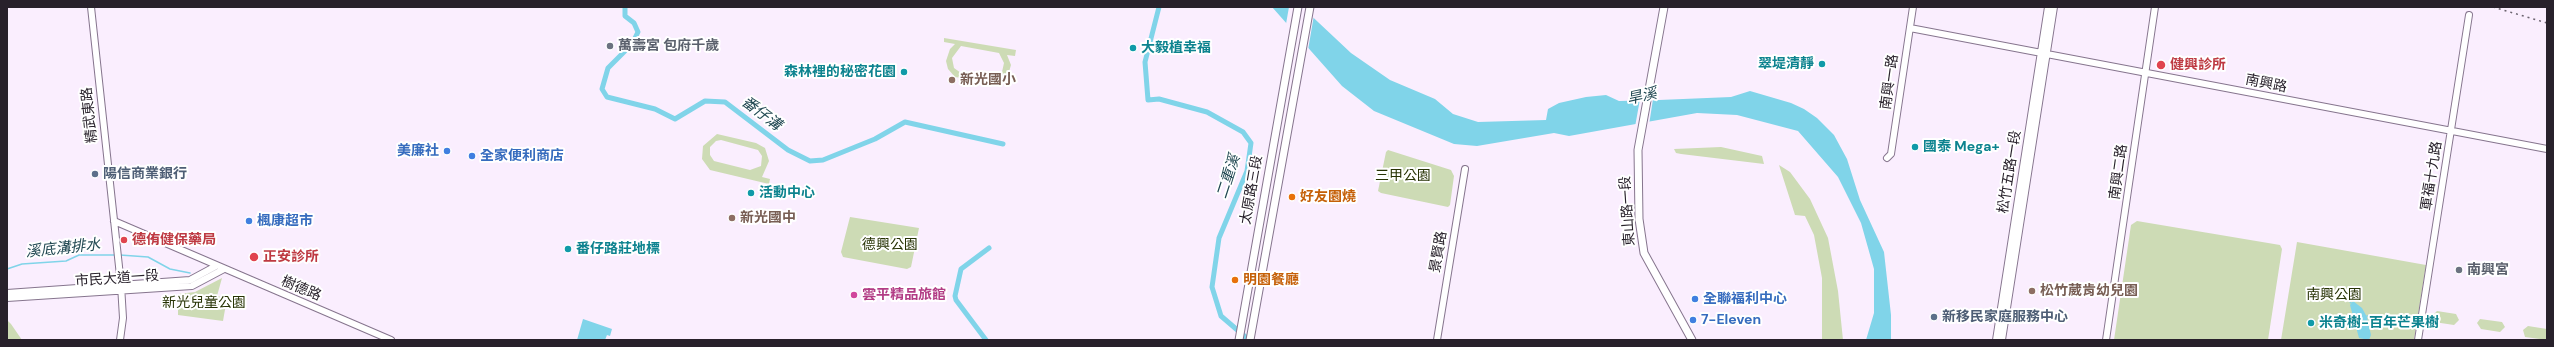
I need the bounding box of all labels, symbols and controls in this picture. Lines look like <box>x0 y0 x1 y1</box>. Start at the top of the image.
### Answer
place label: 萬壽宮 包府千歲 <box>618 38 719 54</box>
place label: 大毅植幸福 <box>1141 40 1211 56</box>
marker: 萬壽宮 包府千歲 <box>605 41 615 51</box>
marker: 大毅植幸福 <box>1128 43 1138 53</box>
street label: 南興一路 <box>1878 53 1902 111</box>
place label: 翠堤清靜 <box>1758 56 1814 72</box>
place label: 健興診所 <box>2170 57 2226 73</box>
marker: 翠堤清靜 <box>1817 59 1827 69</box>
marker: 健興診所 <box>2155 59 2167 71</box>
place label: 森林裡的秘密花園 <box>784 64 896 80</box>
marker: 森林裡的秘密花園 <box>899 67 909 77</box>
place label: 新光國小 <box>960 72 1016 88</box>
street label: 南興路 <box>2244 72 2288 96</box>
marker: 新光國小 <box>947 75 957 85</box>
water label: 旱溪 <box>1625 85 1659 109</box>
street label: 精武東路 <box>79 86 101 144</box>
water label: 番仔溝 <box>738 93 784 135</box>
street label: 松竹五路一段 <box>1995 129 2025 215</box>
place label: 國泰 Mega+ <box>1923 139 2000 155</box>
street label: 軍福十九路 <box>2418 140 2446 212</box>
marker: 國泰 Mega+ <box>1910 142 1920 152</box>
place label: 美廉社 <box>397 143 439 159</box>
street label: 南興二路 <box>2107 143 2131 201</box>
marker: 美廉社 <box>442 146 452 156</box>
place label: 全家便利商店 <box>480 148 564 164</box>
marker: 全家便利商店 <box>467 151 477 161</box>
water label: 二重溪 <box>1213 153 1245 201</box>
street label: 太原路三段 <box>1238 154 1266 226</box>
place label: 陽信商業銀行 <box>103 166 187 182</box>
park label: 三甲公園 <box>1375 168 1431 184</box>
marker: 陽信商業銀行 <box>90 169 100 179</box>
street label: 東山路一段 <box>1617 175 1639 247</box>
place label: 活動中心 <box>759 185 815 201</box>
marker: 活動中心 <box>746 188 756 198</box>
place label: 好友園燒 <box>1300 189 1356 205</box>
marker: 好友園燒 <box>1287 192 1297 202</box>
place label: 新光國中 <box>740 210 796 226</box>
place label: 楓康超市 <box>257 213 313 229</box>
marker: 新光國中 <box>727 213 737 223</box>
marker: 楓康超市 <box>244 216 254 226</box>
street label: 景賢路 <box>1427 230 1451 274</box>
place label: 德侑健保藥局 <box>132 232 216 248</box>
marker: 德侑健保藥局 <box>119 235 129 245</box>
water label: 溪底溝排水 <box>25 236 101 262</box>
park label: 德興公園 <box>862 237 918 253</box>
place label: 番仔路莊地標 <box>576 241 660 257</box>
marker: 番仔路莊地標 <box>563 244 573 254</box>
place label: 正安診所 <box>263 249 319 265</box>
marker: 正安診所 <box>248 251 260 263</box>
place label: 南興宮 <box>2467 262 2509 278</box>
marker: 南興宮 <box>2454 265 2464 275</box>
street label: 市民大道一段 <box>75 268 159 290</box>
place label: 明園餐廳 <box>1243 272 1299 288</box>
street label: 樹德路 <box>278 273 324 305</box>
marker: 明園餐廳 <box>1230 275 1240 285</box>
place label: 松竹葳肯幼兒園 <box>2040 283 2138 299</box>
marker: 松竹葳肯幼兒園 <box>2027 286 2037 296</box>
place label: 雲平精品旅館 <box>862 287 946 303</box>
park label: 南興公園 <box>2306 287 2362 303</box>
marker: 雲平精品旅館 <box>849 290 859 300</box>
place label: 全聯福利中心 <box>1703 291 1787 307</box>
marker: 全聯福利中心 <box>1690 294 1700 304</box>
park label: 新光兒童公園 <box>162 295 246 311</box>
place label: 新移民家庭服務中心 <box>1942 309 2068 325</box>
place label: 7-Eleven <box>1701 312 1761 328</box>
marker: 新移民家庭服務中心 <box>1929 312 1939 322</box>
marker: 7-Eleven <box>1688 315 1698 325</box>
place label: 米奇樹-百年芒果樹 <box>2319 315 2439 331</box>
marker: 米奇樹-百年芒果樹 <box>2306 318 2316 328</box>

